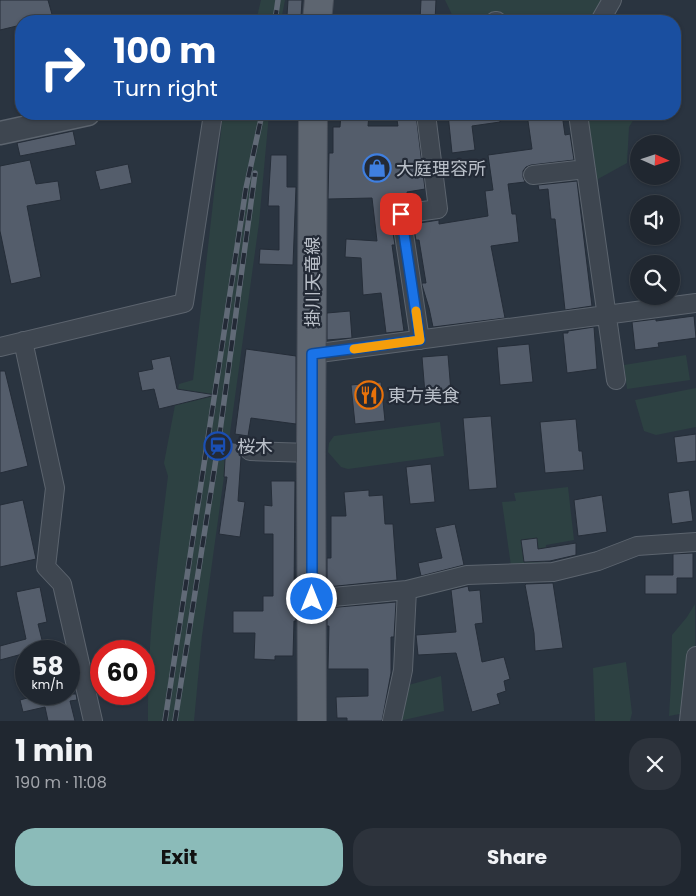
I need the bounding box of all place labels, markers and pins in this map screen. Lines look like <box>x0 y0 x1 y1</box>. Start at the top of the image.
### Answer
shop icon: 大庭理容所 <box>362 153 392 183</box>
place label: 大庭理容所 <box>396 156 486 181</box>
pin <box>380 193 422 235</box>
restaurant icon: 東方美食 <box>354 380 384 410</box>
place label: 東方美食 <box>388 383 460 408</box>
station icon: 桜木 <box>203 431 233 461</box>
place label: 桜木 <box>237 434 273 459</box>

